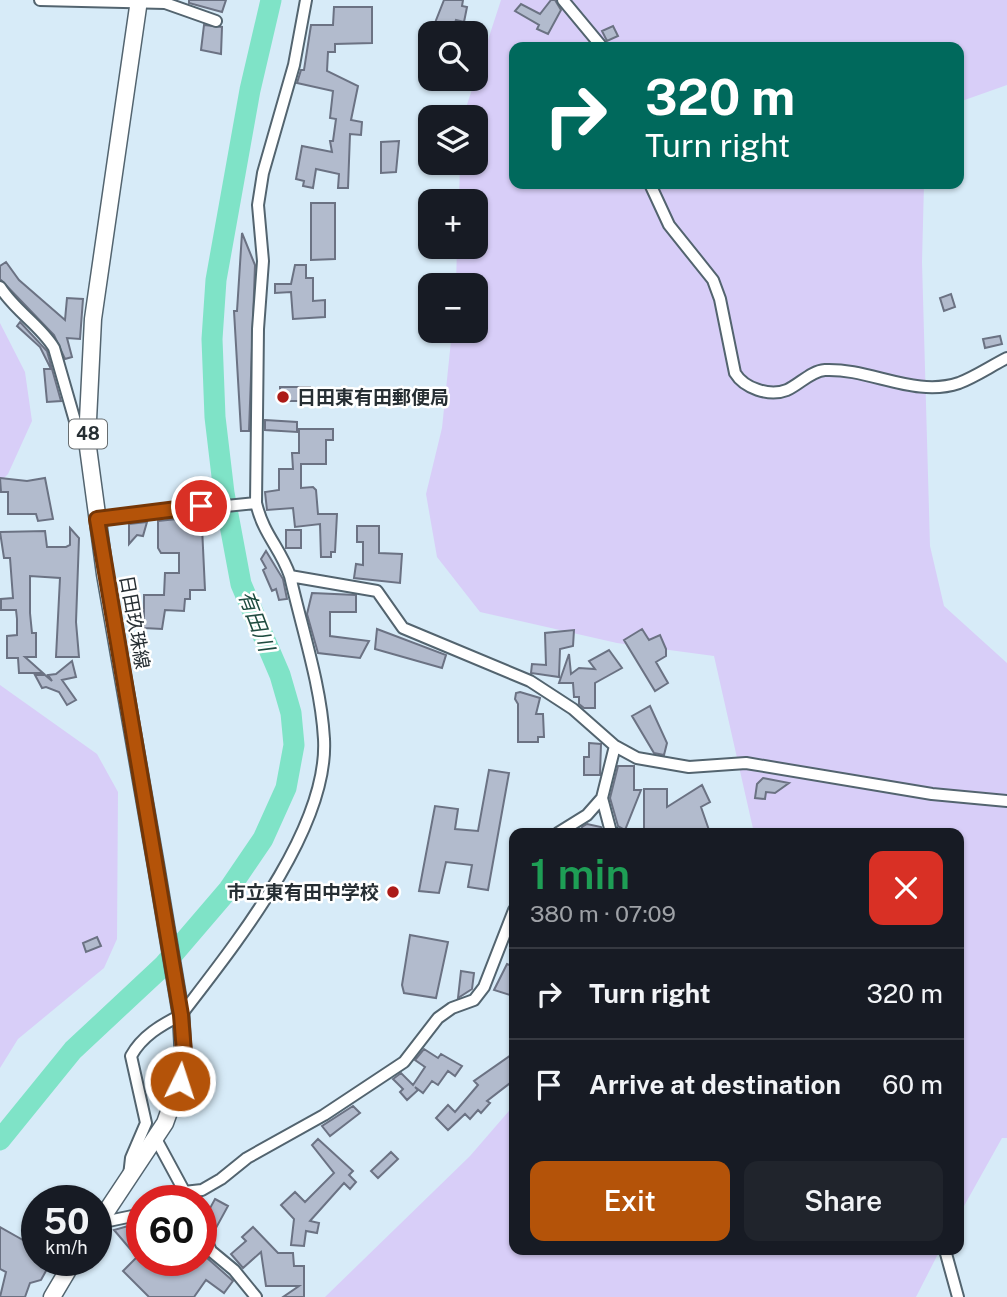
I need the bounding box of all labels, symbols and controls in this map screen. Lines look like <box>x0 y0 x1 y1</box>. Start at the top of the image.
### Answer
map controls <box>418 21 488 343</box>
button: search <box>418 21 488 91</box>
text: 320 m <box>645 68 795 126</box>
icon: right <box>530 70 621 161</box>
button: layers <box>418 105 488 175</box>
text: Turn right <box>645 127 790 164</box>
button: + <box>418 189 488 259</box>
button: − <box>418 273 488 343</box>
place label: 日田東有田郵便局 <box>297 386 449 408</box>
marker: 日田東有田郵便局 <box>275 389 291 405</box>
road number: 48 <box>69 420 107 448</box>
pin <box>171 476 231 536</box>
icon: arrive <box>182 487 220 525</box>
street label: 日田玖珠線 <box>116 573 154 671</box>
water label: 有田川 <box>234 587 280 657</box>
text: 1 min <box>530 849 630 898</box>
button: close <box>869 851 943 925</box>
place label: 市立東有田中学校 <box>227 881 379 903</box>
marker: 市立東有田中学校 <box>385 884 401 900</box>
text: 380 m · 07:09 <box>530 900 676 927</box>
icon: right <box>530 975 568 1013</box>
text: Turn right <box>589 978 711 1009</box>
text: 320 m <box>866 978 943 1009</box>
position arrow <box>143 1044 217 1118</box>
icon: arrive <box>530 1066 568 1104</box>
text: Arrive at destination <box>589 1069 841 1100</box>
text: 60 m <box>882 1069 943 1100</box>
button: Exit <box>530 1161 730 1241</box>
button: Share <box>744 1161 943 1241</box>
speed limit sign: 60 <box>126 1185 217 1276</box>
text: 50 <box>43 1201 90 1242</box>
text: km/h <box>45 1237 88 1258</box>

